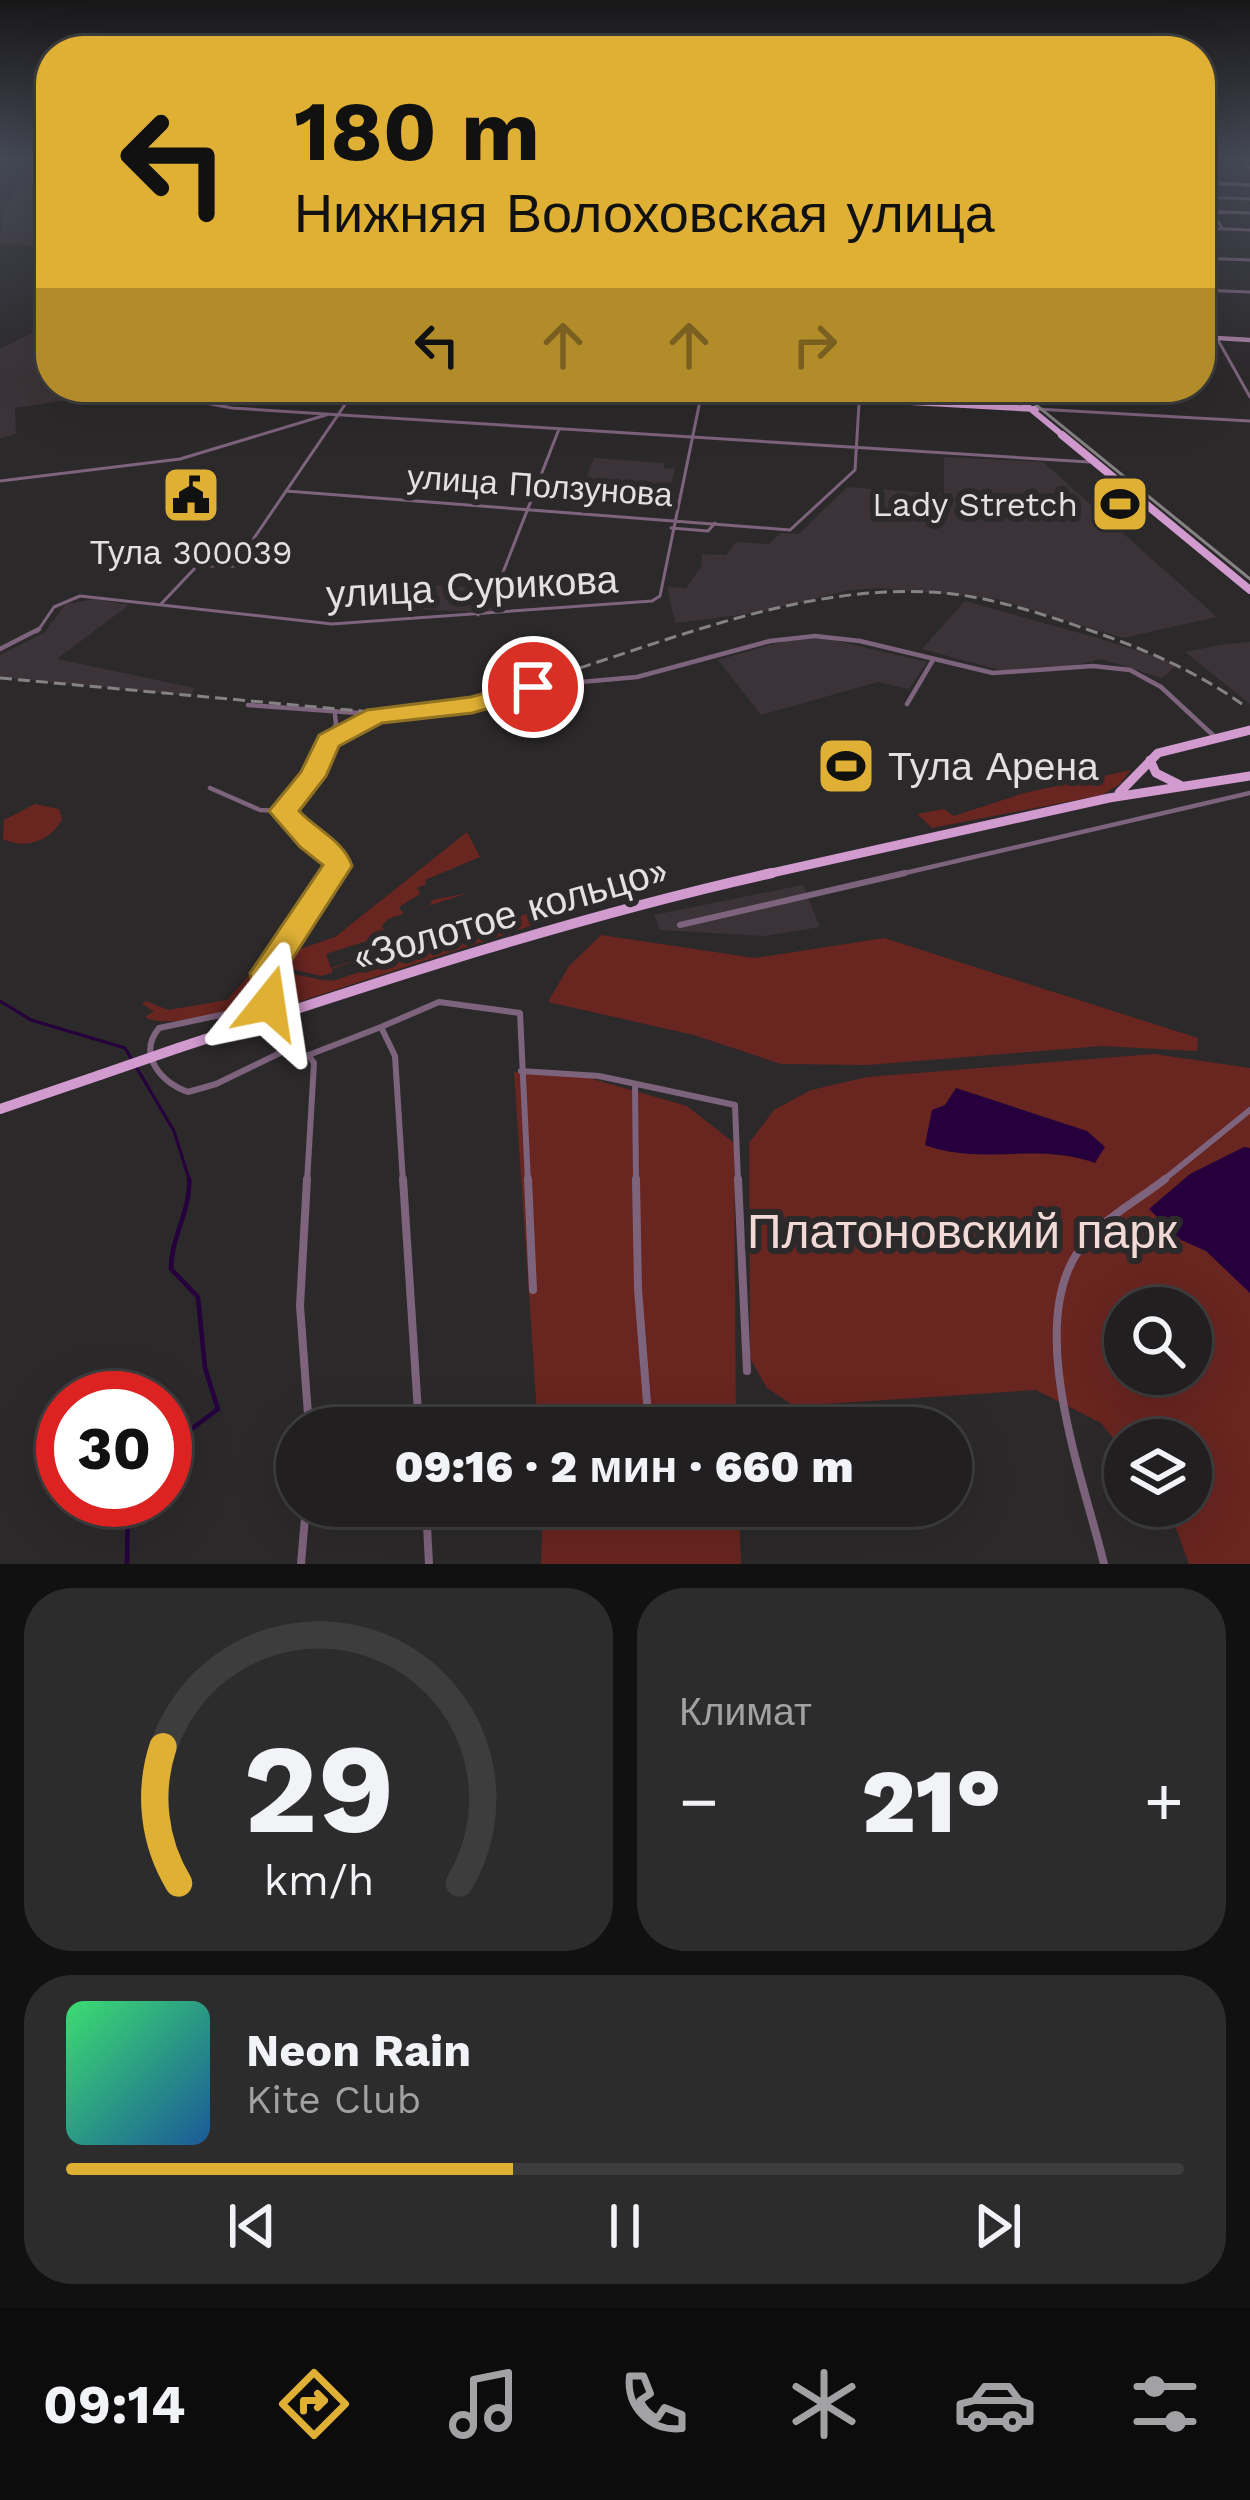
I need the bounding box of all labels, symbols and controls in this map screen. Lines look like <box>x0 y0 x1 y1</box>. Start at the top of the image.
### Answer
text: 180 m <box>294 82 540 180</box>
icon: left <box>96 84 252 240</box>
text: Нижняя Волоховская улица <box>294 182 995 245</box>
icon: left <box>404 312 470 378</box>
icon: ahead <box>530 312 596 378</box>
icon: ahead <box>656 312 722 378</box>
icon: right <box>782 312 848 378</box>
street label: улица Ползунова <box>406 457 675 514</box>
public building icon: Тула 300039 <box>160 464 222 526</box>
sports icon: Lady Stretch <box>1089 473 1151 535</box>
place label: Lady Stretch <box>872 485 1078 524</box>
place label: Тула 300039 <box>90 533 292 572</box>
street label: улица Сурикова <box>325 556 619 617</box>
pin <box>482 636 584 738</box>
icon: arrive <box>500 654 566 720</box>
sports icon: Тула Арена <box>815 735 877 797</box>
place label: Тула Арена <box>888 744 1099 789</box>
street label: «Золотое кольцо» <box>347 847 673 980</box>
position arrow <box>206 940 332 1066</box>
park label: Платоновский парк <box>747 1203 1178 1260</box>
map controls <box>1104 1287 1212 1527</box>
button: search <box>1104 1287 1212 1395</box>
speed limit sign: 30 <box>36 1371 192 1527</box>
button: layers <box>1104 1419 1212 1527</box>
text: 09:16 · 2 мин · 660 m <box>394 1440 854 1493</box>
text: Климат <box>679 1689 812 1734</box>
text: 29 <box>243 1716 394 1862</box>
text: 21° <box>862 1748 1001 1854</box>
text: − <box>679 1763 719 1840</box>
text: + <box>1144 1763 1184 1840</box>
text: km/h <box>263 1854 374 1904</box>
text: Neon Rain <box>246 2024 471 2077</box>
text: Kite Club <box>246 2077 421 2122</box>
icon: previous <box>219 2193 285 2259</box>
icon: pause <box>592 2193 658 2259</box>
icon: next <box>965 2193 1031 2259</box>
icon: directions <box>272 2362 356 2446</box>
icon: music <box>442 2362 526 2446</box>
icon: phone <box>612 2362 696 2446</box>
icon: climate <box>782 2362 866 2446</box>
icon: car <box>953 2362 1037 2446</box>
icon: filters <box>1123 2362 1207 2446</box>
text: 09:14 <box>43 2373 186 2436</box>

